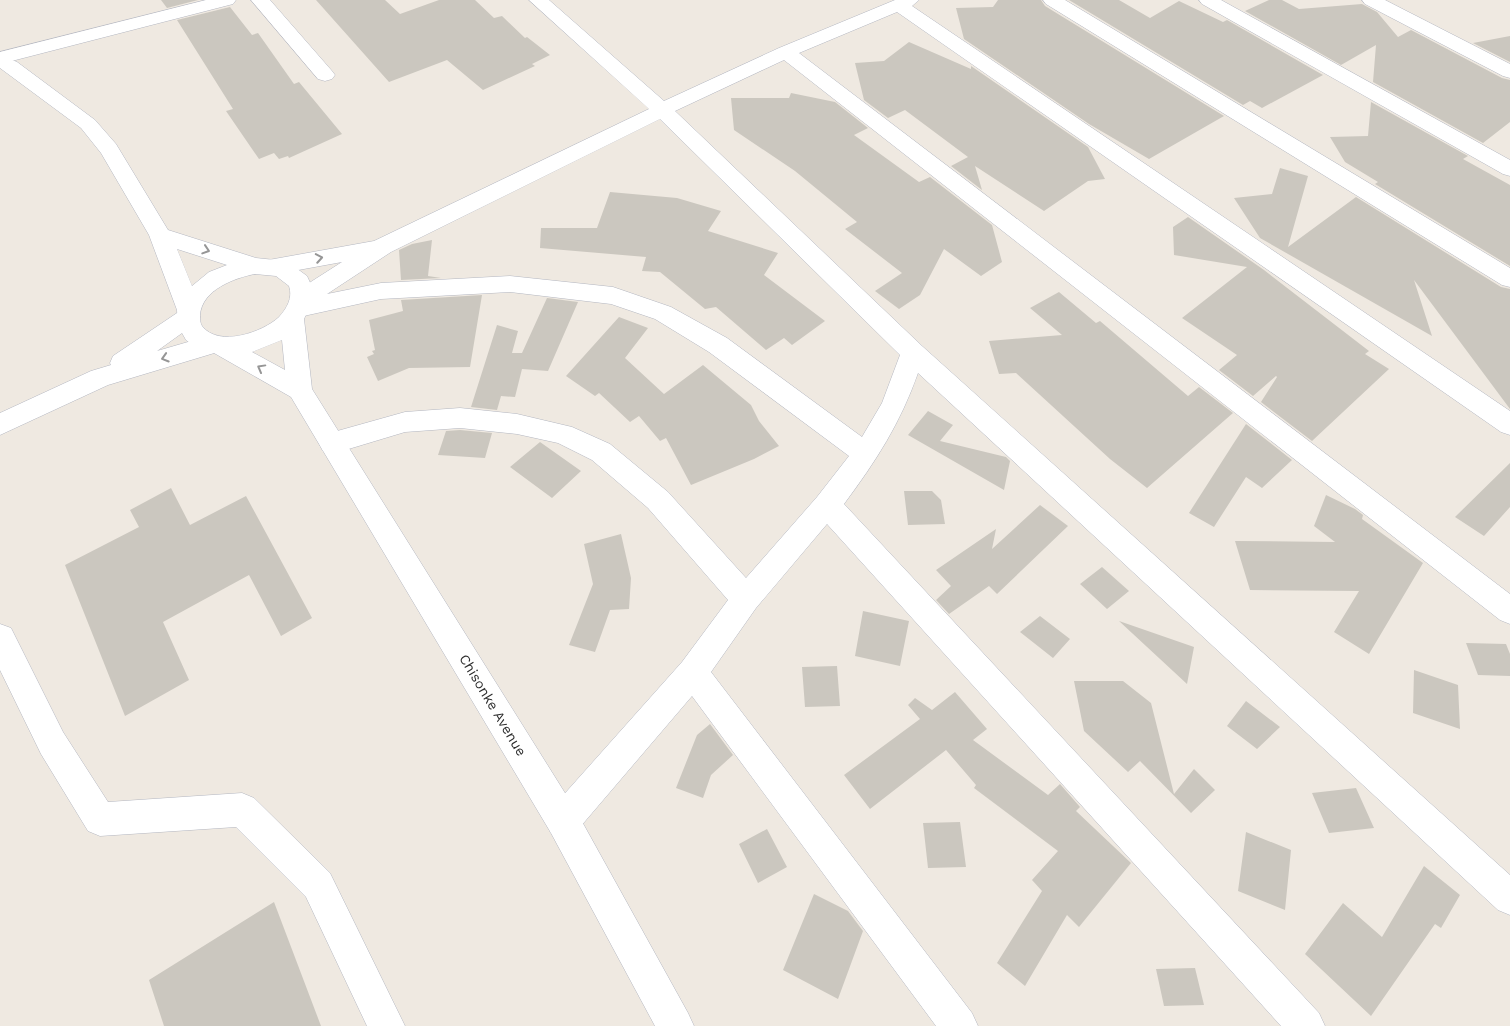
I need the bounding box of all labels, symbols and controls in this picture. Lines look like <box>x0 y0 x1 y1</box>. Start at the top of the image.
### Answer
one-way arrow <box>201 244 210 254</box>
one-way arrow <box>314 253 323 263</box>
one-way arrow <box>161 353 170 363</box>
one-way arrow <box>257 364 266 374</box>
street label: Chisonke Avenue <box>456 651 530 759</box>

